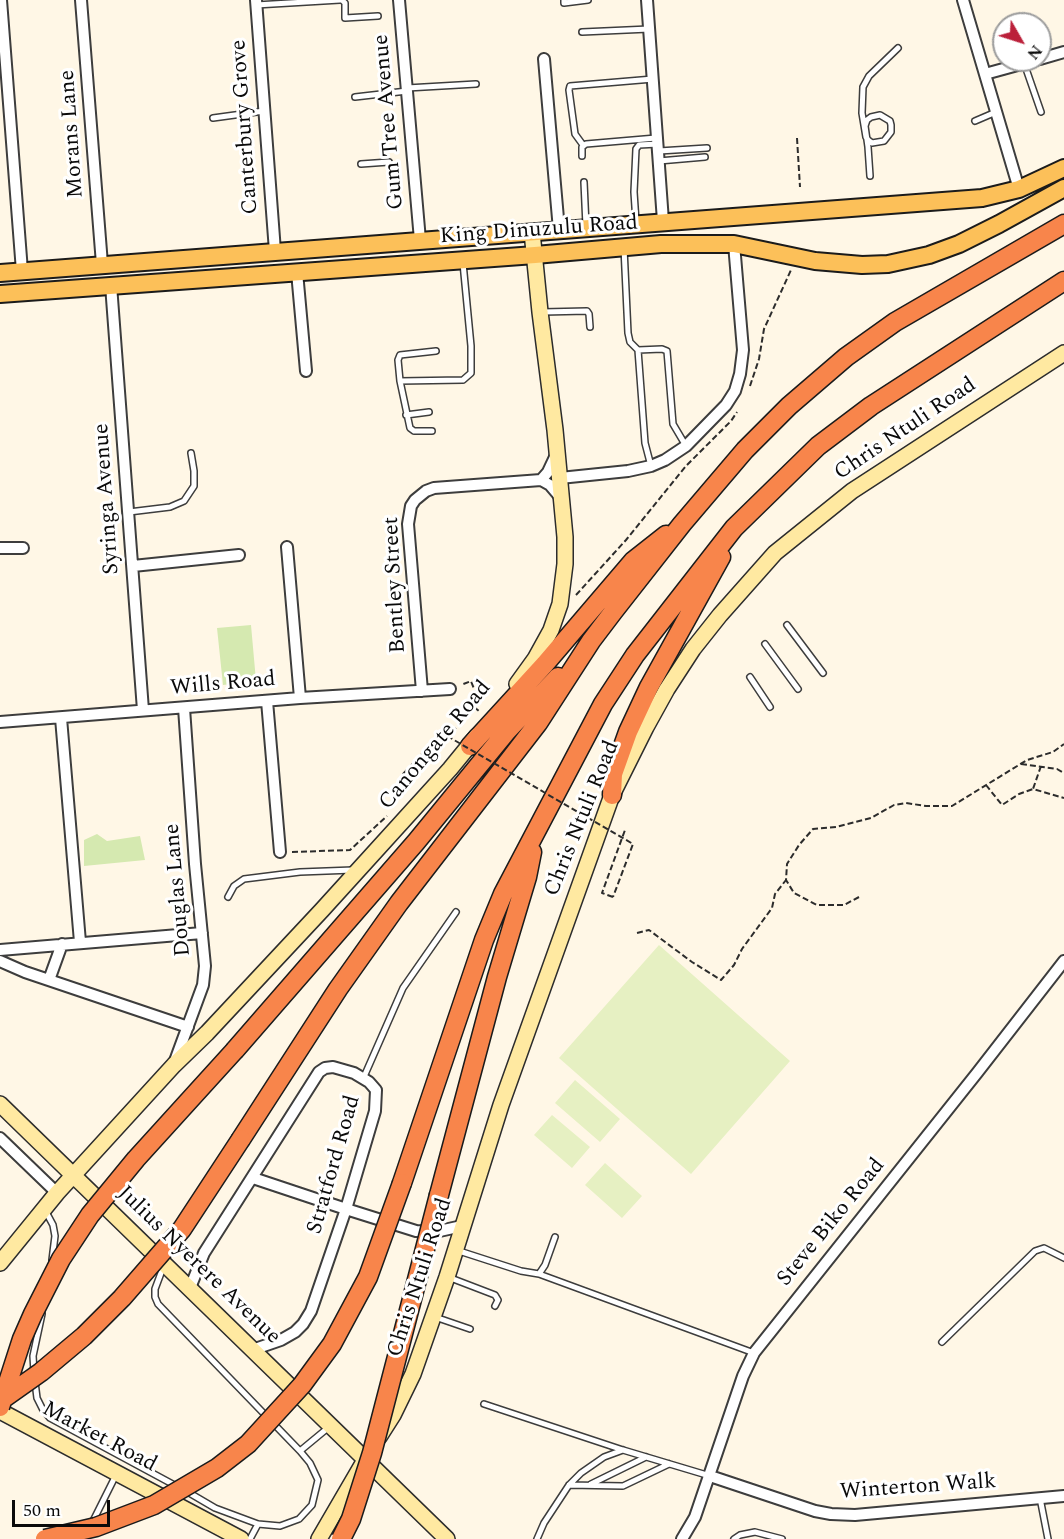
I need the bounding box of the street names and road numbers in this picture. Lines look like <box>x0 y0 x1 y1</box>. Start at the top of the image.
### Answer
street label: Gum Tree Avenue <box>369 33 411 211</box>
street label: Canterbury Grove <box>227 39 265 215</box>
street label: Morans Lane <box>55 69 91 199</box>
street label: King Dinuzulu Road <box>439 211 639 251</box>
street label: Chris Ntuli Road <box>830 373 982 487</box>
street label: Syringa Avenue <box>90 422 126 576</box>
street label: Bentley Street <box>379 516 413 654</box>
street label: Wills Road <box>169 667 277 703</box>
street label: Canongate Road <box>374 676 498 816</box>
street label: Chris Ntuli Road <box>540 737 626 901</box>
street label: Douglas Lane <box>160 822 198 958</box>
street label: Stratford Road <box>303 1093 367 1237</box>
street label: Steve Biko Road <box>772 1154 892 1292</box>
street label: Julius Nyerere Avenue <box>111 1181 285 1351</box>
street label: Chris Ntuli Road <box>383 1195 459 1361</box>
street label: Market Road <box>37 1397 161 1479</box>
street label: Winterton Walk <box>839 1469 997 1507</box>

